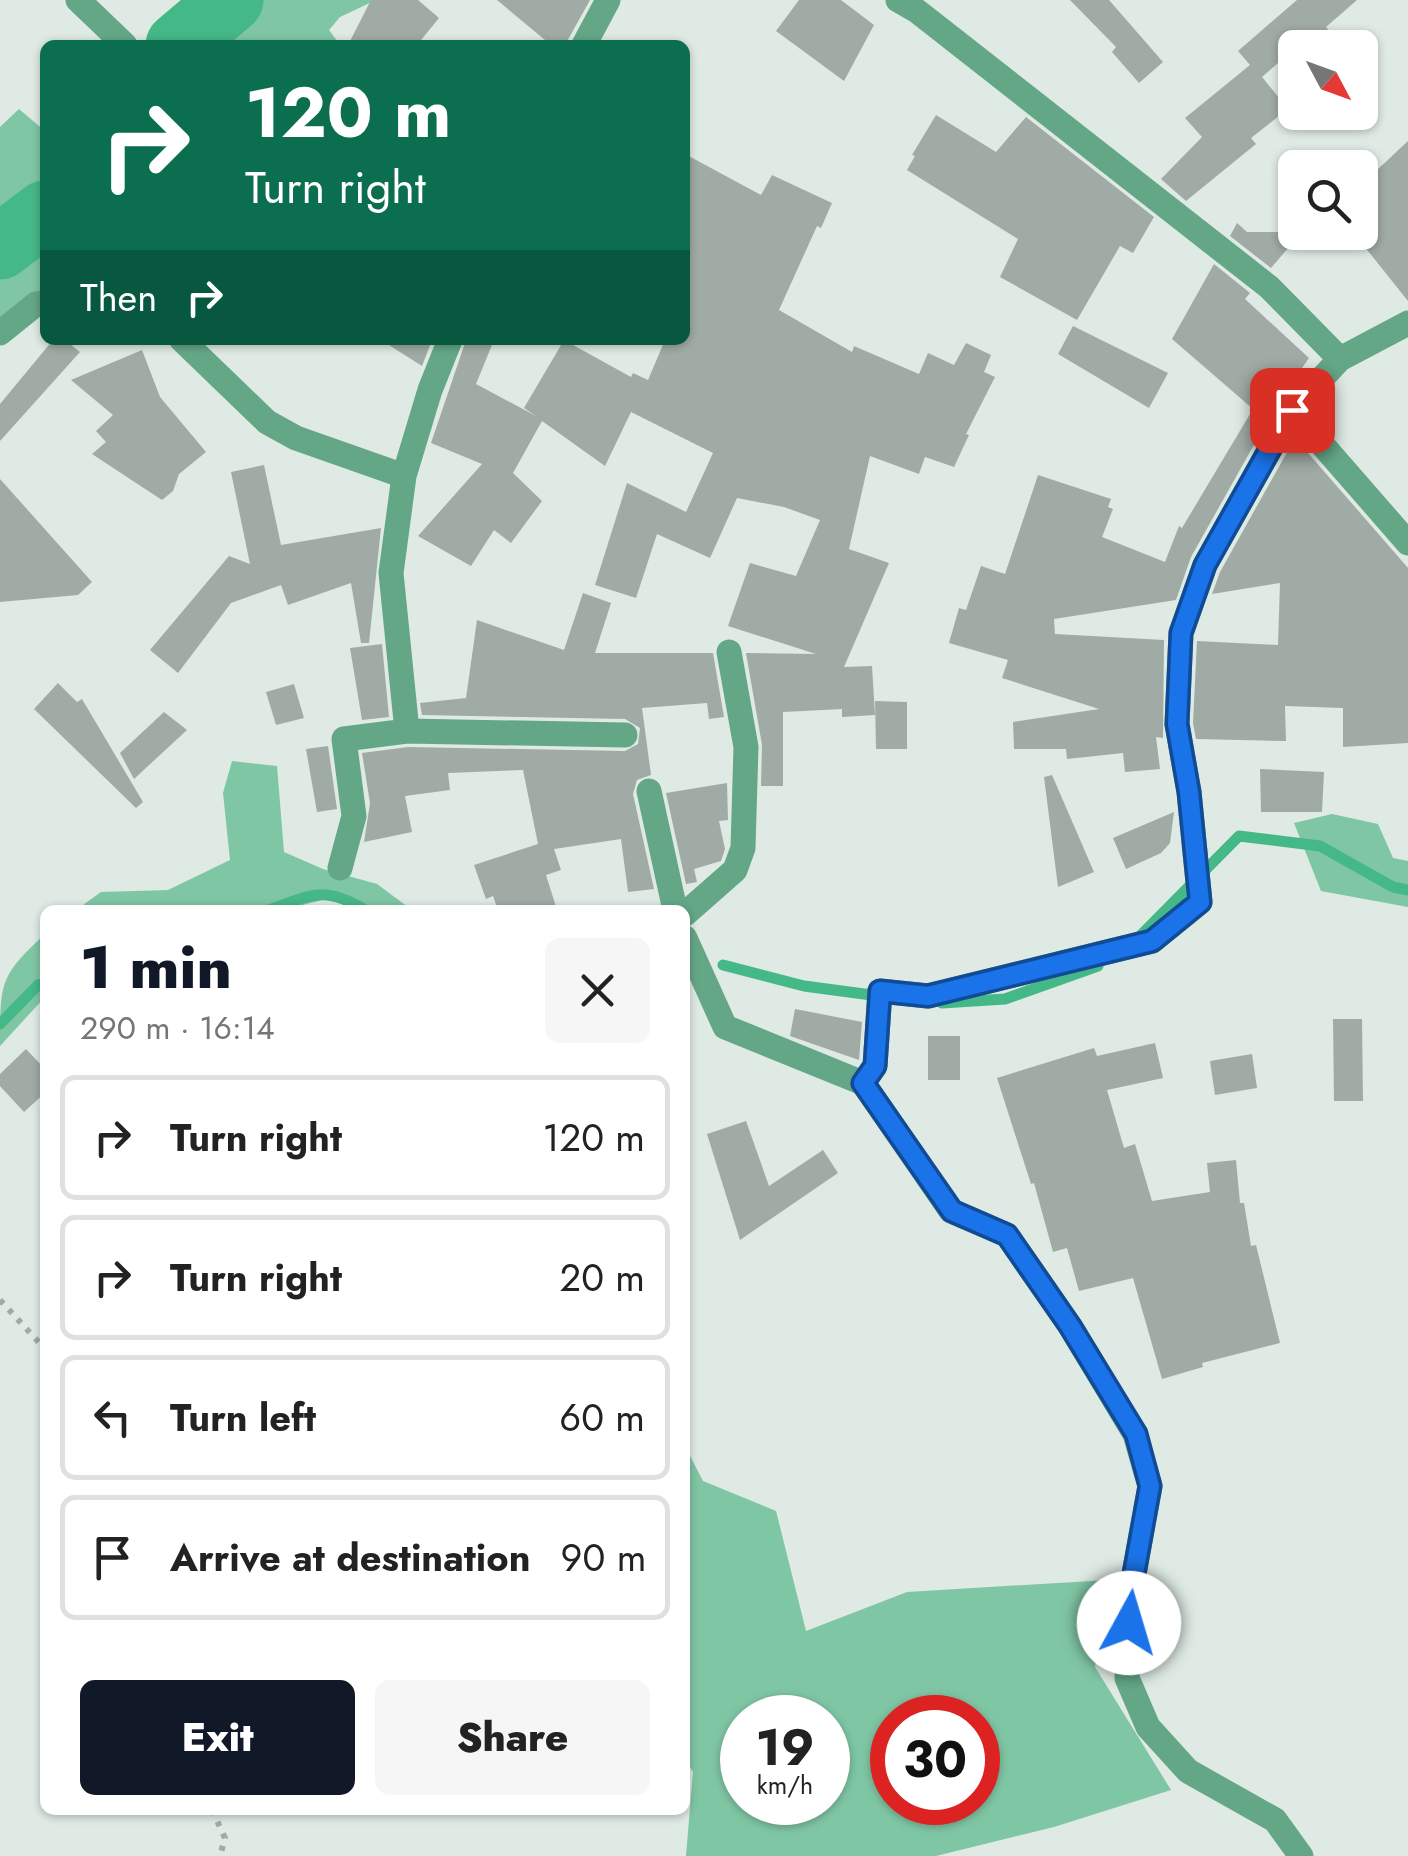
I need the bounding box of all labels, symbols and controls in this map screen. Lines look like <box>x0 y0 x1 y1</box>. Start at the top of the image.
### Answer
north arrow <box>1278 30 1378 130</box>
map controls <box>1278 30 1378 250</box>
text: 120 m <box>245 62 451 163</box>
icon: right <box>80 80 210 210</box>
button: search <box>1278 150 1378 250</box>
text: Turn right <box>245 155 426 220</box>
text: Then <box>80 270 157 325</box>
icon: right <box>177 270 232 325</box>
pin <box>1250 368 1335 453</box>
icon: arrive <box>1265 383 1320 438</box>
text: 1 min <box>80 924 232 1011</box>
button: close <box>545 938 650 1043</box>
text: 290 m · 16:14 <box>80 1005 275 1051</box>
icon: right <box>85 1110 140 1165</box>
text: Turn right <box>170 1110 342 1165</box>
text: 120 m <box>542 1110 645 1165</box>
icon: right <box>85 1250 140 1305</box>
text: Turn right <box>170 1250 342 1305</box>
text: 20 m <box>560 1250 645 1305</box>
icon: left <box>85 1390 140 1445</box>
text: Turn left <box>170 1390 316 1445</box>
text: 60 m <box>559 1390 645 1445</box>
icon: arrive <box>85 1530 140 1585</box>
text: Arrive at destination <box>170 1530 531 1585</box>
text: 90 m <box>561 1530 646 1585</box>
position arrow <box>1077 1571 1181 1675</box>
button: Exit <box>80 1680 355 1795</box>
button: Share <box>375 1680 650 1795</box>
speed limit sign: 30 <box>870 1695 1000 1825</box>
text: 19 <box>756 1711 814 1784</box>
text: km/h <box>757 1767 813 1803</box>

